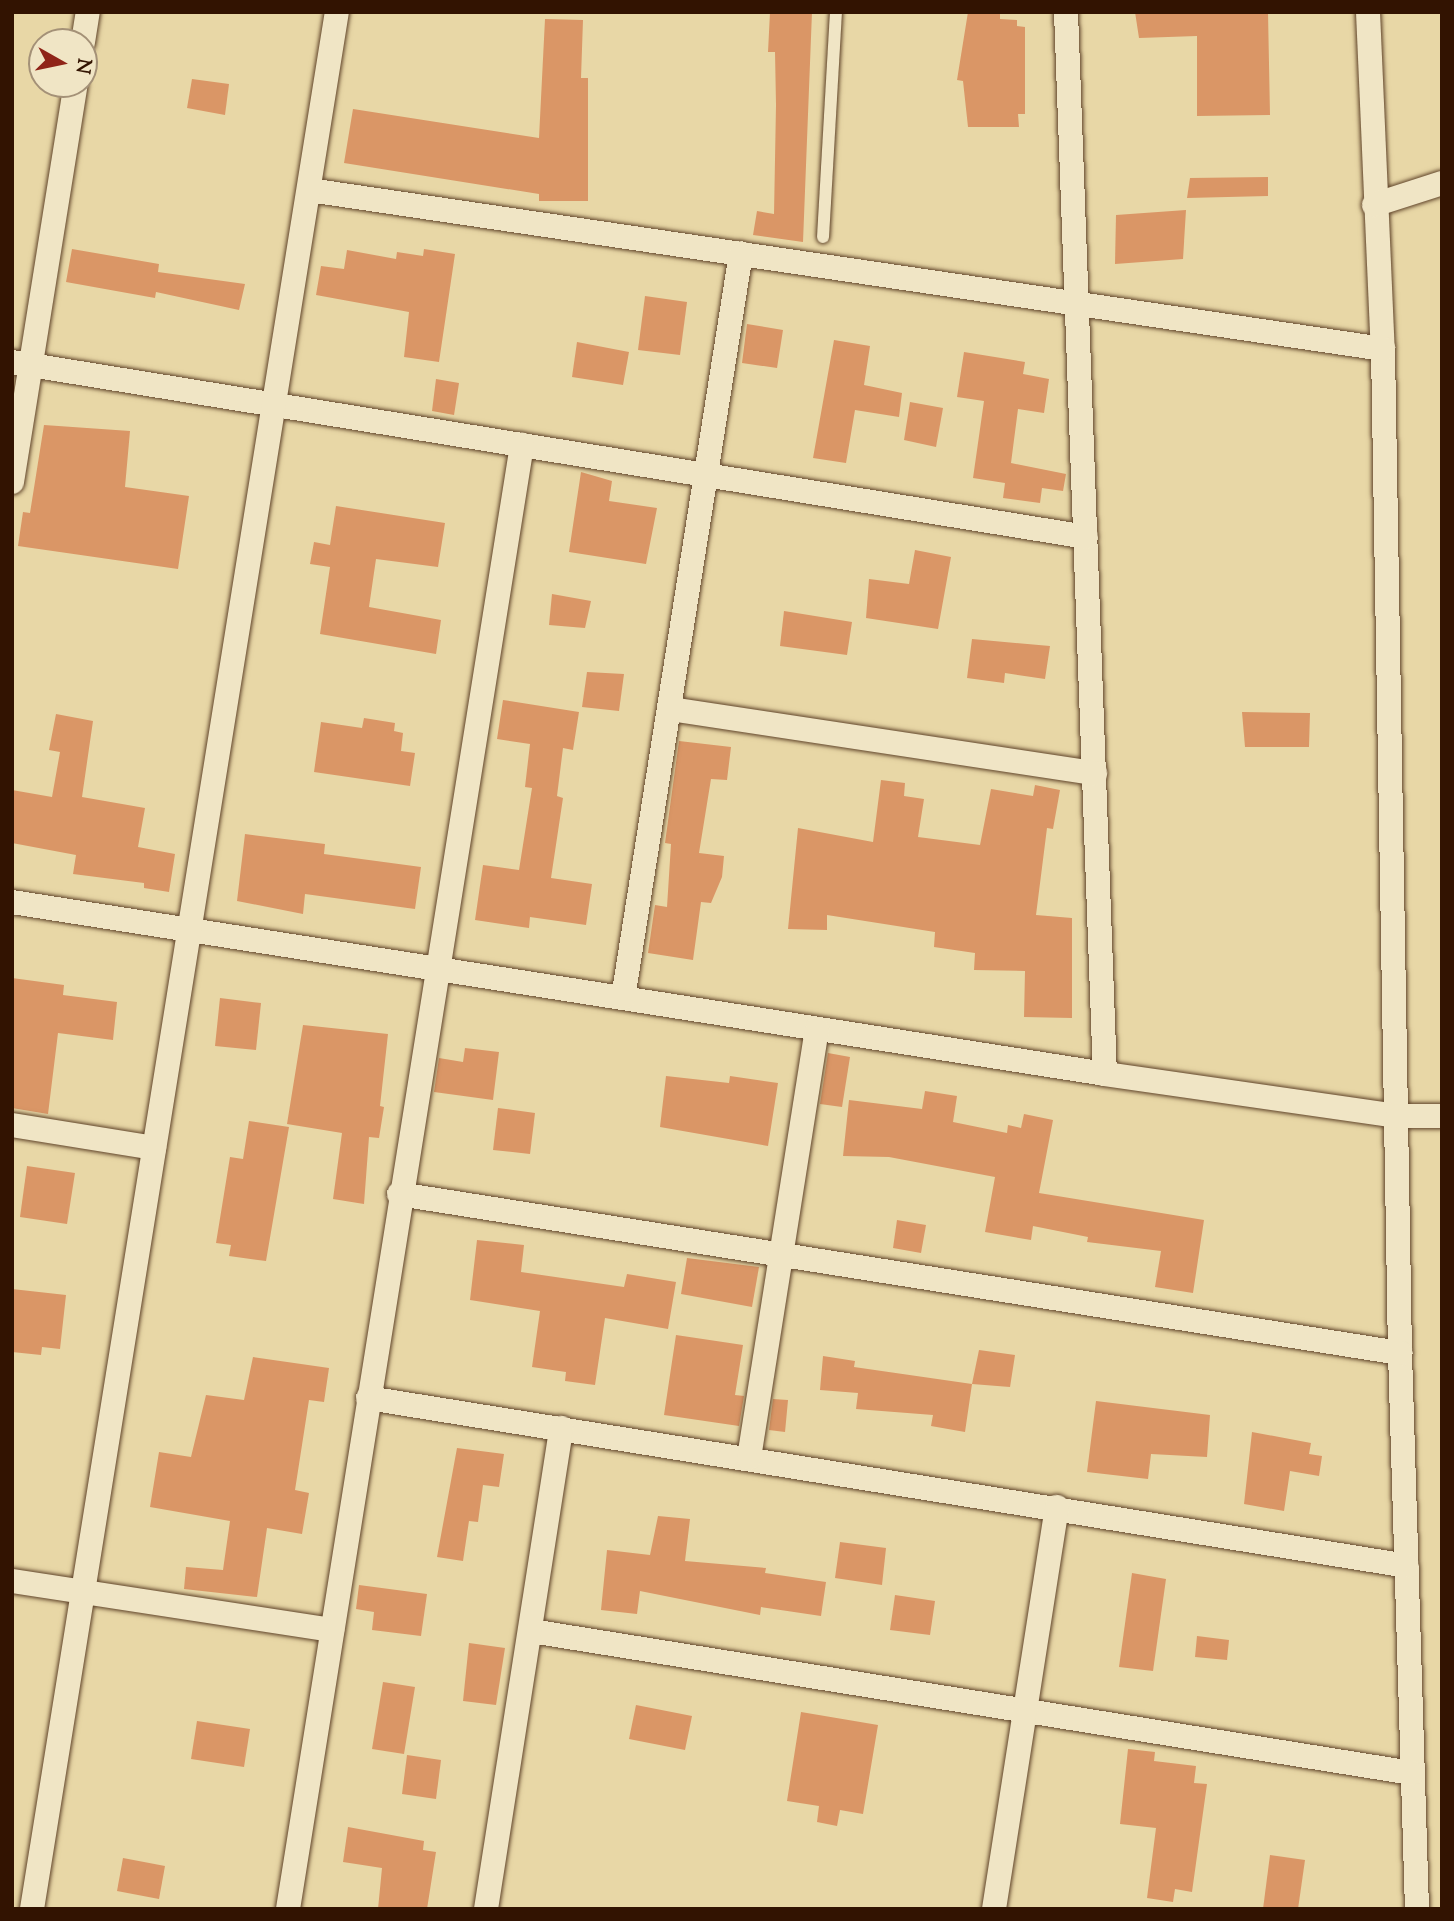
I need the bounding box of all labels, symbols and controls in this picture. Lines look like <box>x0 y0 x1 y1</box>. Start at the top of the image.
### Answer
north arrow <box>28 28 98 98</box>
text: N <box>68 56 97 76</box>

